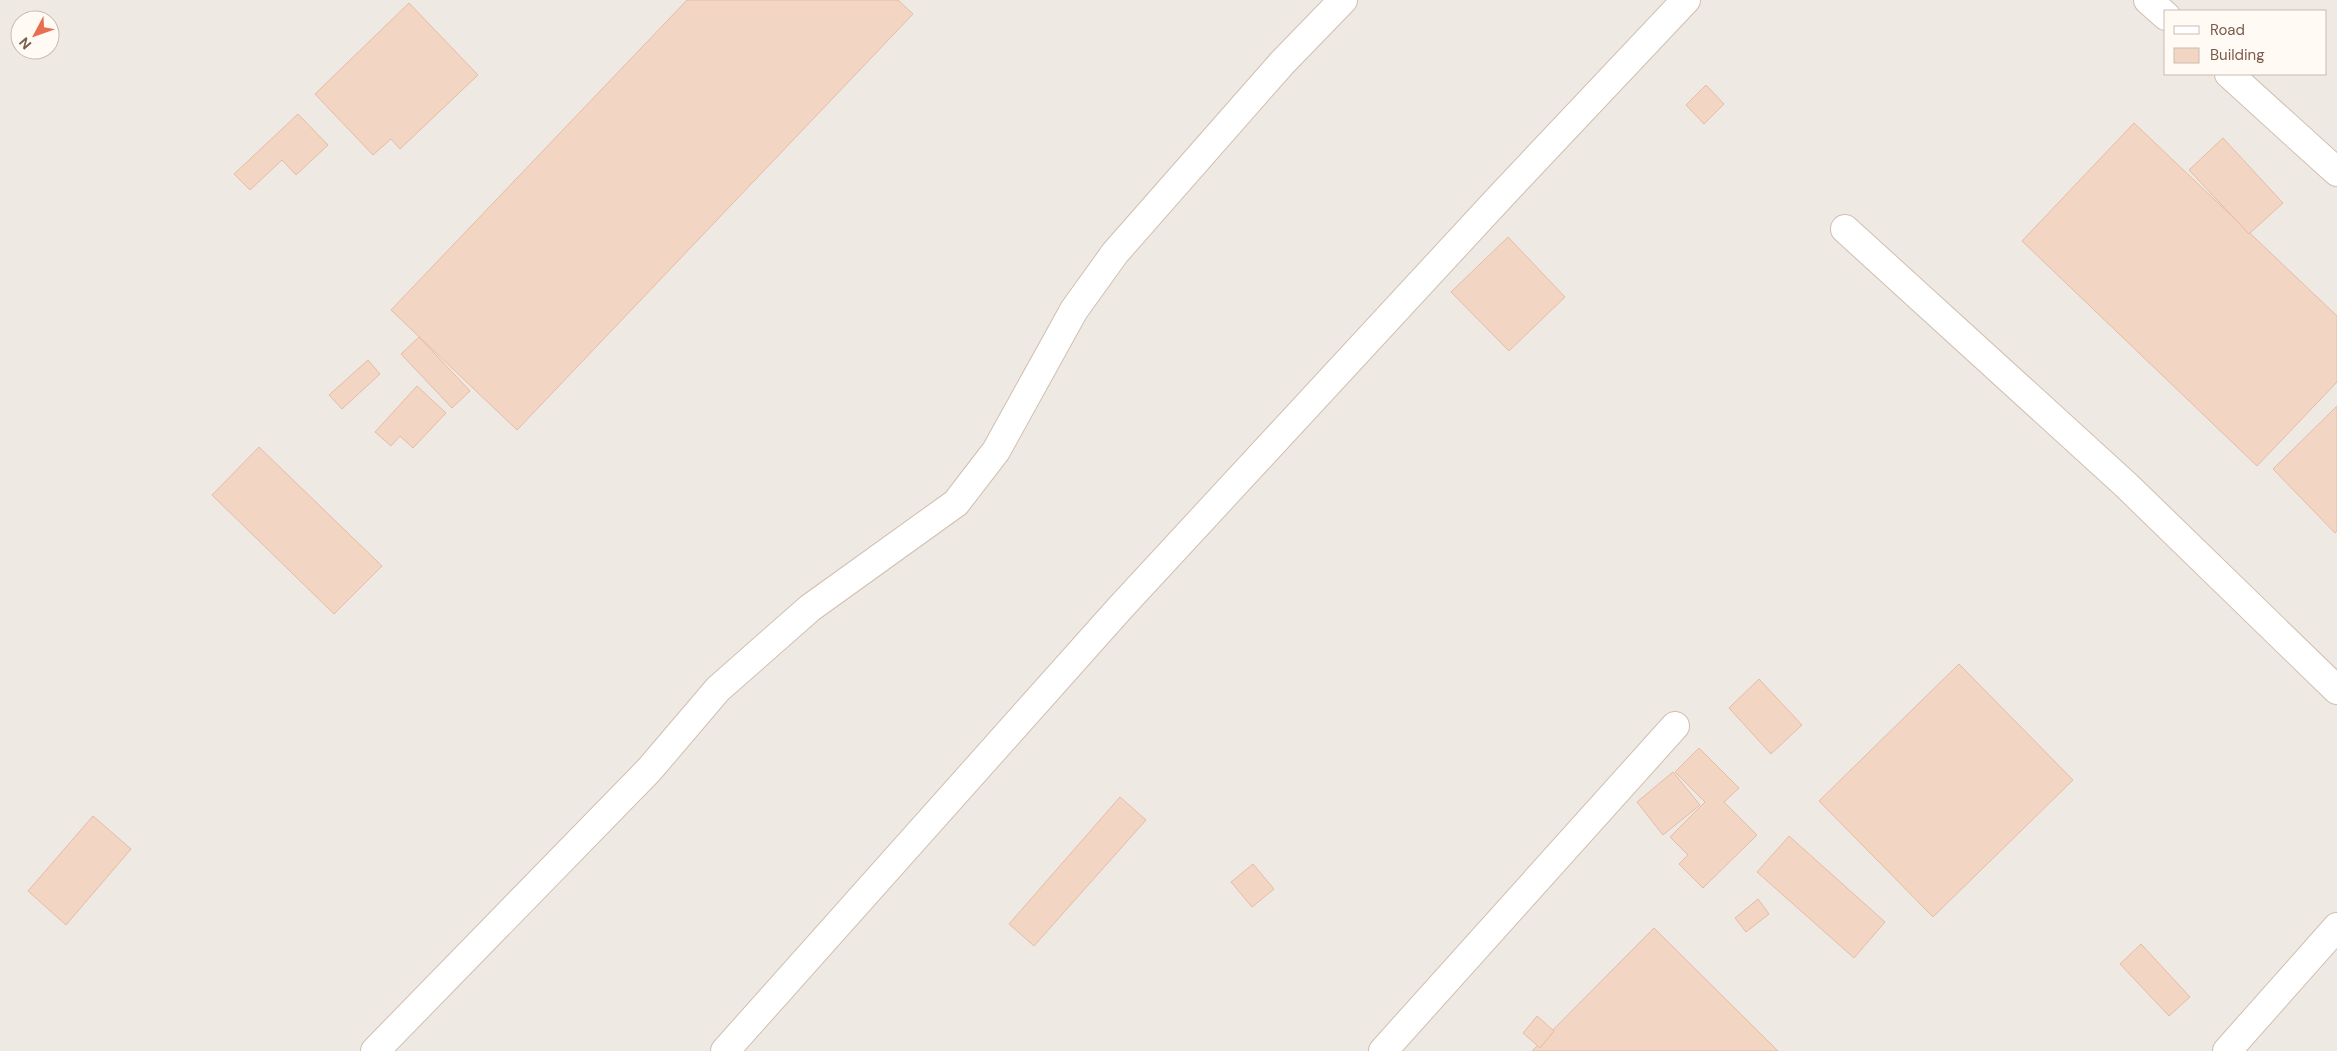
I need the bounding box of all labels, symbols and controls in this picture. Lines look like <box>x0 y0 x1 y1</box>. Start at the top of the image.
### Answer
north arrow <box>10 10 60 60</box>
legend <box>2164 10 2327 75</box>
text: Road <box>2210 20 2245 40</box>
text: N <box>15 34 35 53</box>
text: Building <box>2210 45 2265 65</box>

